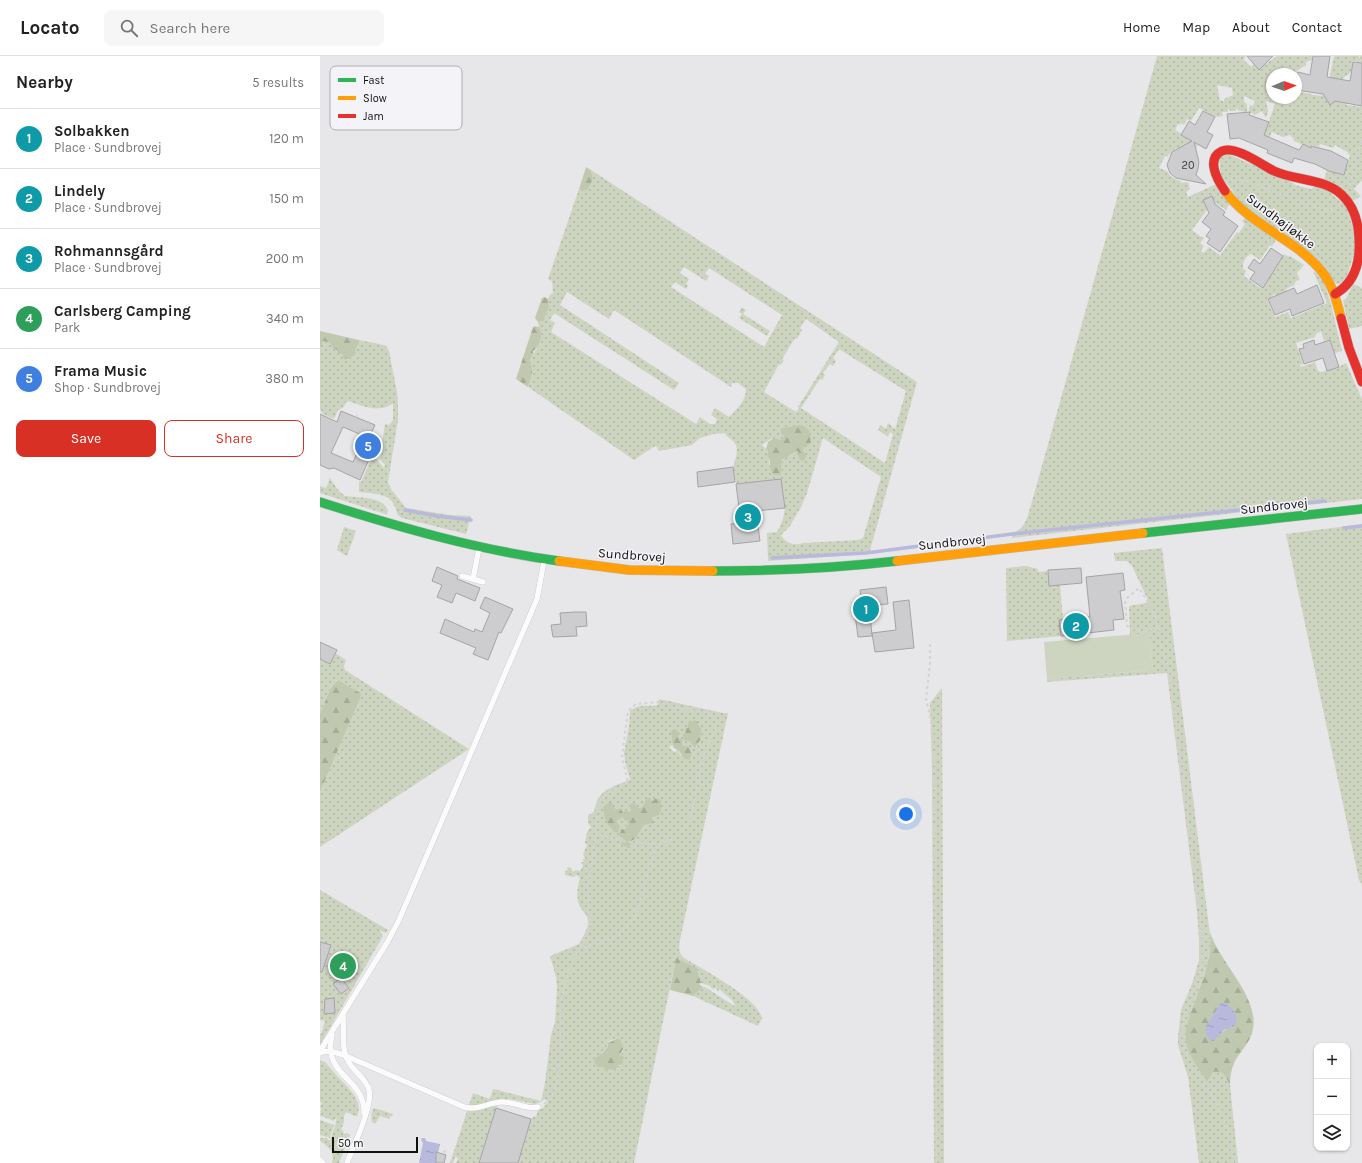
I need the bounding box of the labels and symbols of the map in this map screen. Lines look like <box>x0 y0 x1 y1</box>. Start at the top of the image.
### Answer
legend <box>330 66 462 130</box>
north arrow <box>1266 68 1302 104</box>
text: Fast <box>363 74 384 87</box>
text: Slow <box>363 92 387 105</box>
text: Jam <box>363 110 384 123</box>
house number: 20 <box>1182 159 1194 172</box>
street label: Sundhøjløkke <box>1244 190 1319 252</box>
pin: 5 <box>355 431 381 461</box>
street label: Sundbrovej <box>1239 495 1309 517</box>
pin: 3 <box>735 502 761 532</box>
street label: Sundbrovej <box>917 531 987 553</box>
street label: Sundbrovej <box>598 545 666 565</box>
pin: 1 <box>853 594 879 624</box>
pin: 2 <box>1063 611 1089 641</box>
your location <box>896 804 916 824</box>
pin: 4 <box>330 951 356 981</box>
scale bar <box>332 1135 418 1154</box>

